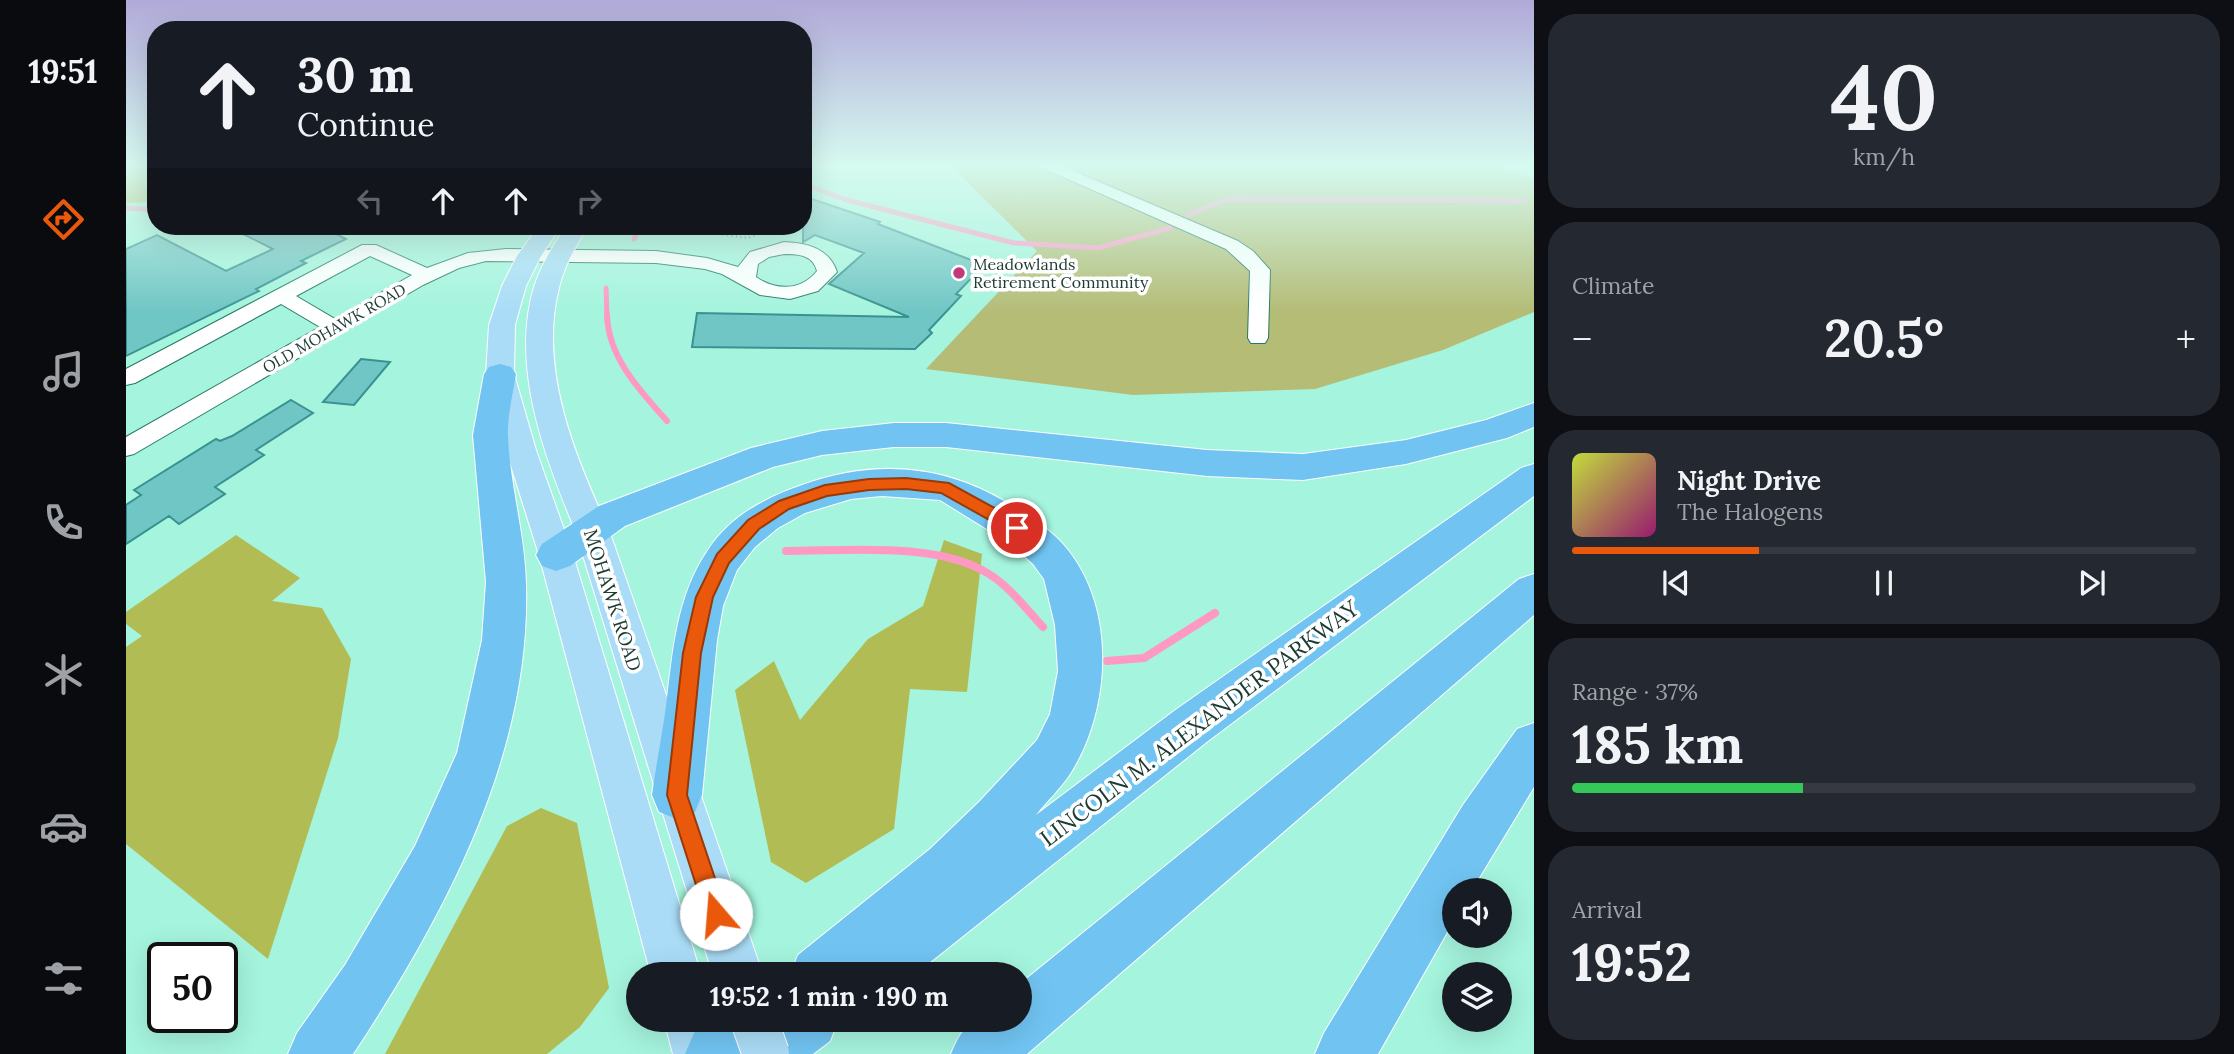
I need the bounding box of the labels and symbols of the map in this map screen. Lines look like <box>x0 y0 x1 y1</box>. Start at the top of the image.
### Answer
place label: Meadowlands Retirement Community <box>973 254 1149 292</box>
marker: Meadowlands Retirement Community <box>951 265 967 281</box>
street label: OLD MOHAWK ROAD <box>259 279 409 377</box>
pin <box>987 498 1047 558</box>
street label: MOHAWK ROAD <box>579 526 647 674</box>
street label: LINCOLN M. ALEXANDER PARKWAY <box>1034 593 1364 852</box>
position arrow <box>679 877 753 951</box>
speed limit sign: 50 <box>147 942 238 1033</box>

